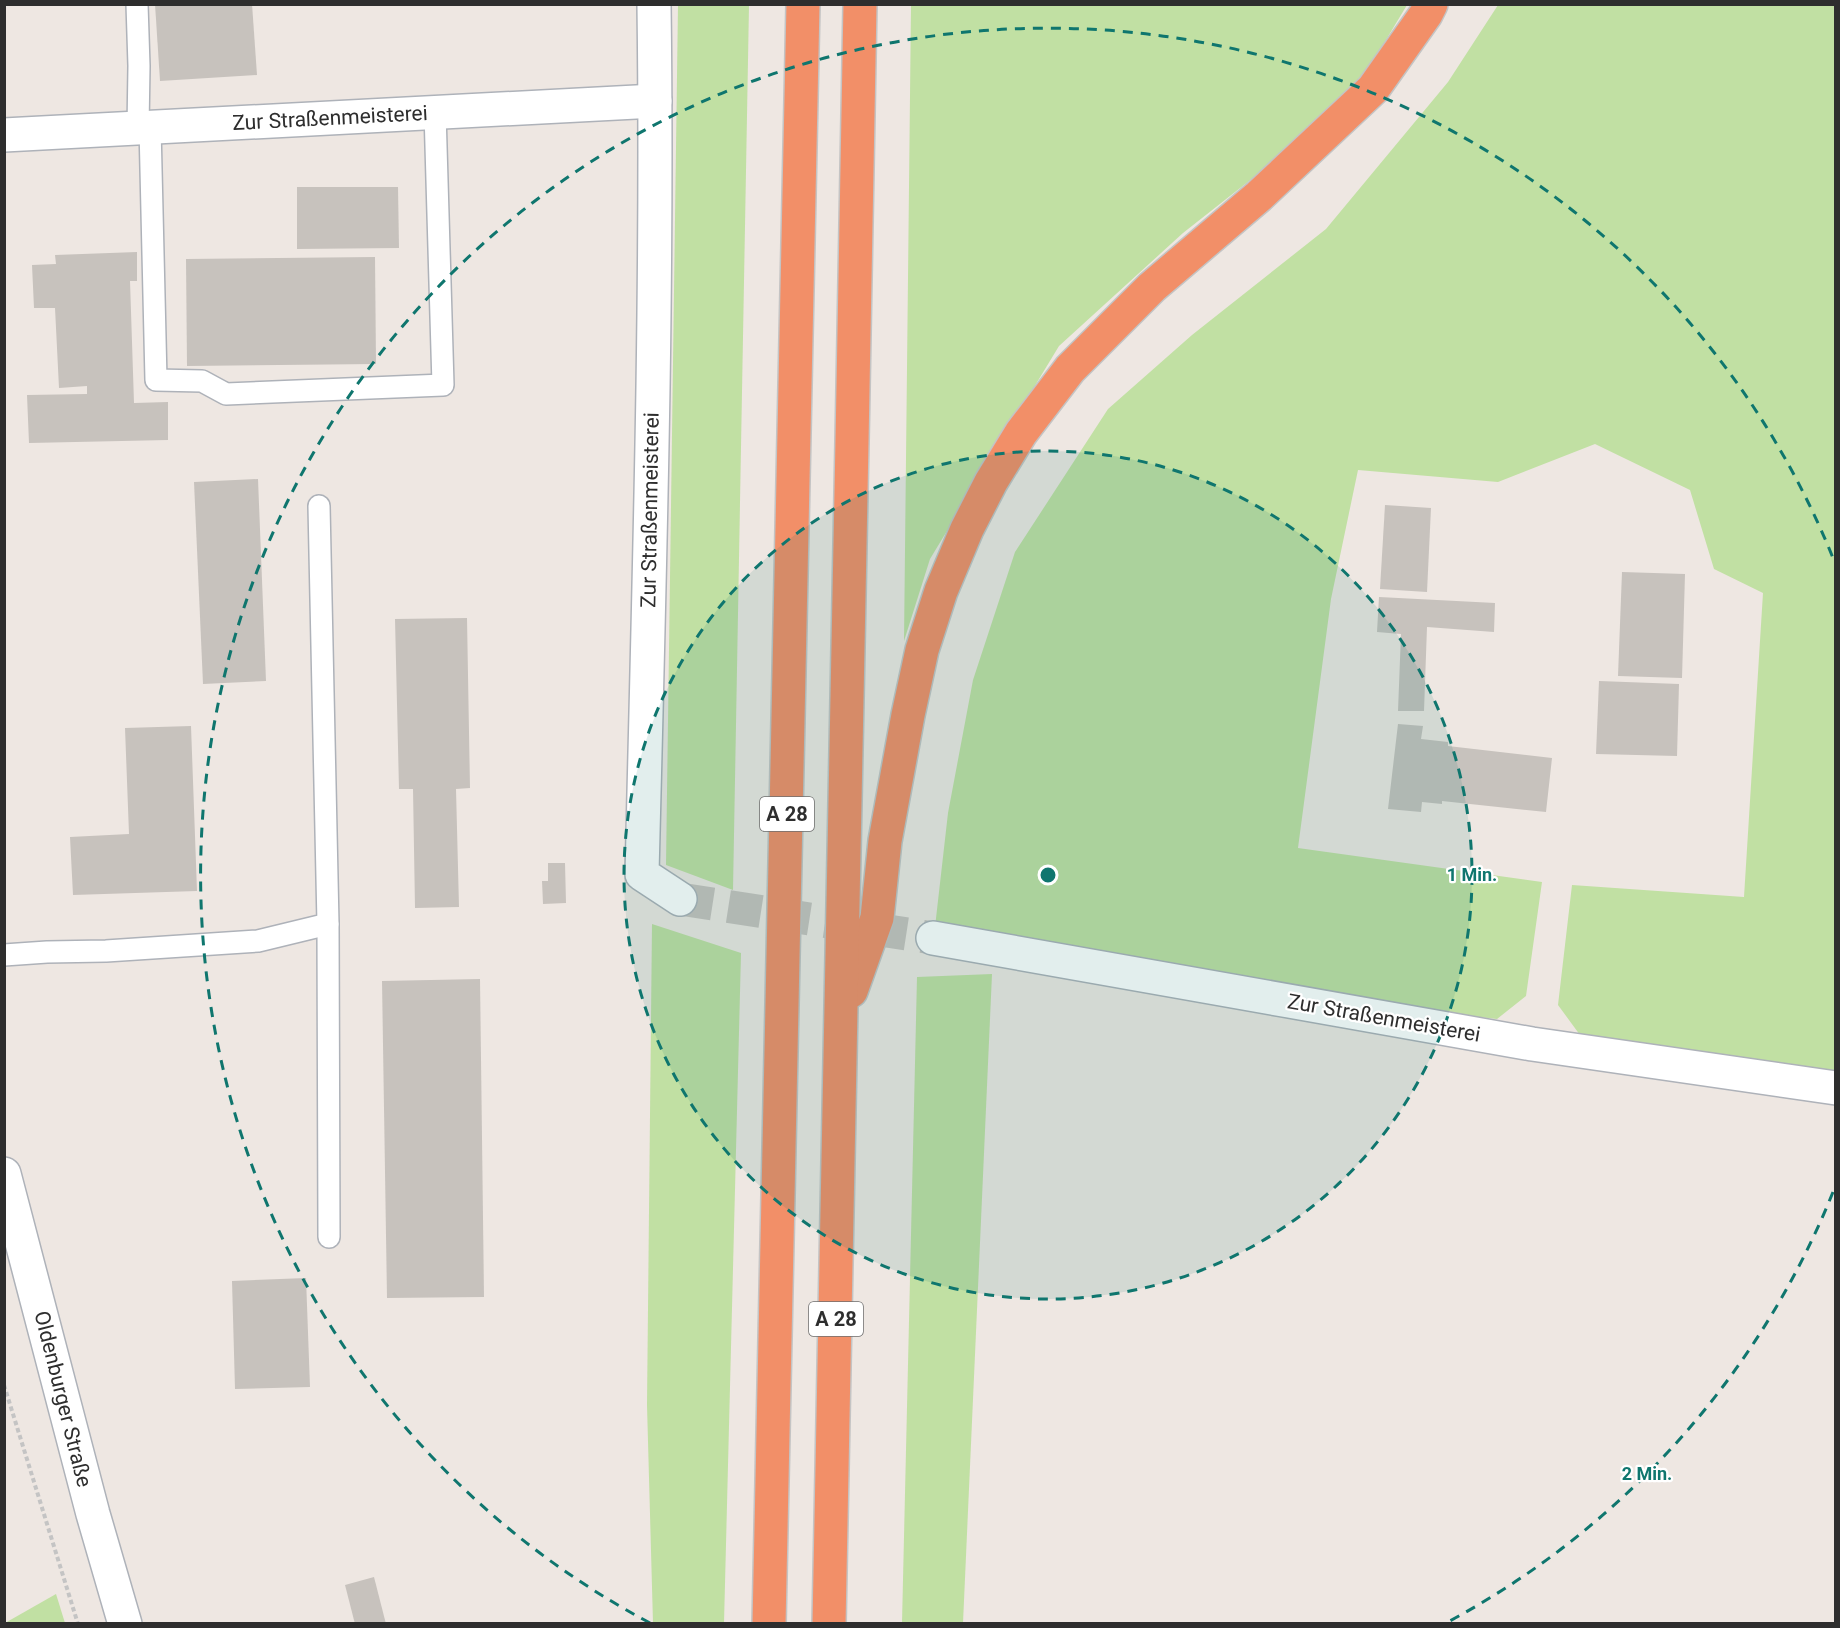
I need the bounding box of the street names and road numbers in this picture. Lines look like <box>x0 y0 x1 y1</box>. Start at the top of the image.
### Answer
street label: Zur Straßenmeisterei <box>232 101 428 135</box>
street label: Zur Straßenmeisterei <box>636 412 664 608</box>
road number: A 28 <box>760 797 814 831</box>
street label: Zur Straßenmeisterei <box>1286 989 1482 1047</box>
road number: A 28 <box>809 1302 863 1336</box>
street label: Oldenburger Straße <box>29 1308 97 1490</box>

